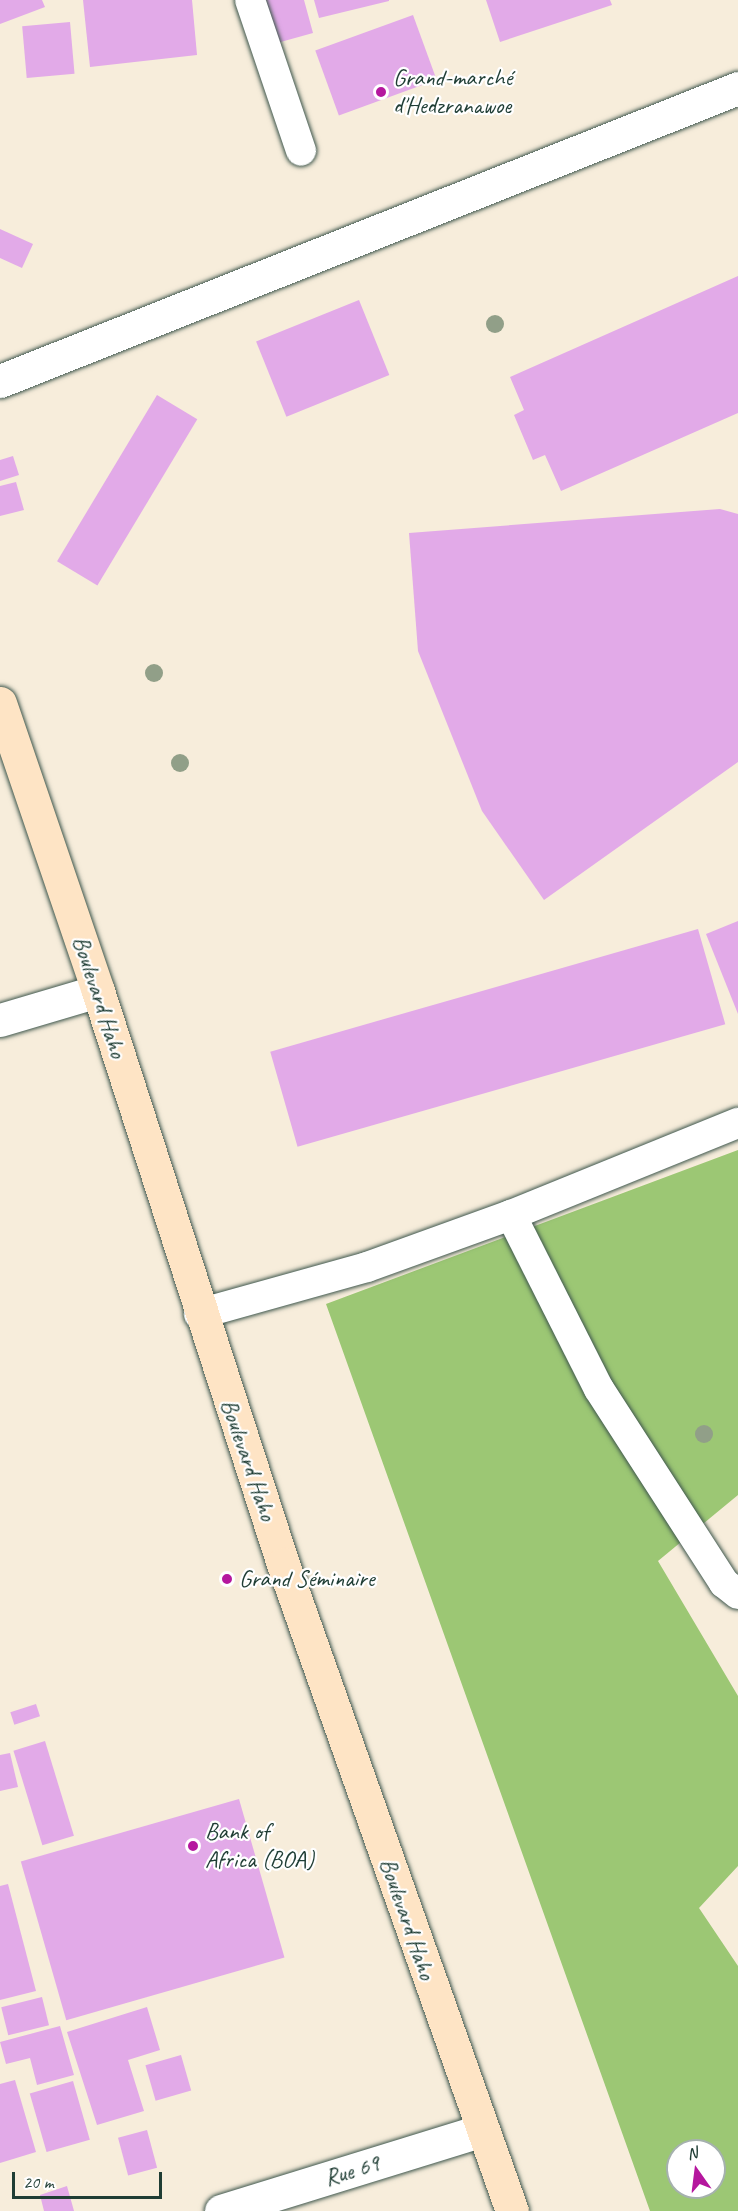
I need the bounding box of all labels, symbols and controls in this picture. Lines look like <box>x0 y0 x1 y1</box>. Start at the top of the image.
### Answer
place label: Grand-marché d'Hedzranawoe <box>393 64 512 120</box>
marker: Grand-marché d'Hedzranawoe <box>374 85 388 99</box>
street label: Boulevard Haho <box>66 932 132 1062</box>
street label: Boulevard Haho <box>214 1395 282 1525</box>
place label: Grand Séminaire <box>239 1565 374 1593</box>
marker: Grand Séminaire <box>220 1572 234 1586</box>
place label: Bank of Africa (BOA) <box>205 1818 314 1874</box>
marker: Bank of Africa (BOA) <box>186 1839 200 1853</box>
street label: Boulevard Haho <box>373 1854 441 1984</box>
north arrow <box>666 2139 726 2199</box>
text: N <box>685 2143 699 2164</box>
street label: Rue 69 <box>321 2149 383 2193</box>
scale bar <box>15 2160 165 2198</box>
text: 20 m <box>23 2171 54 2193</box>

